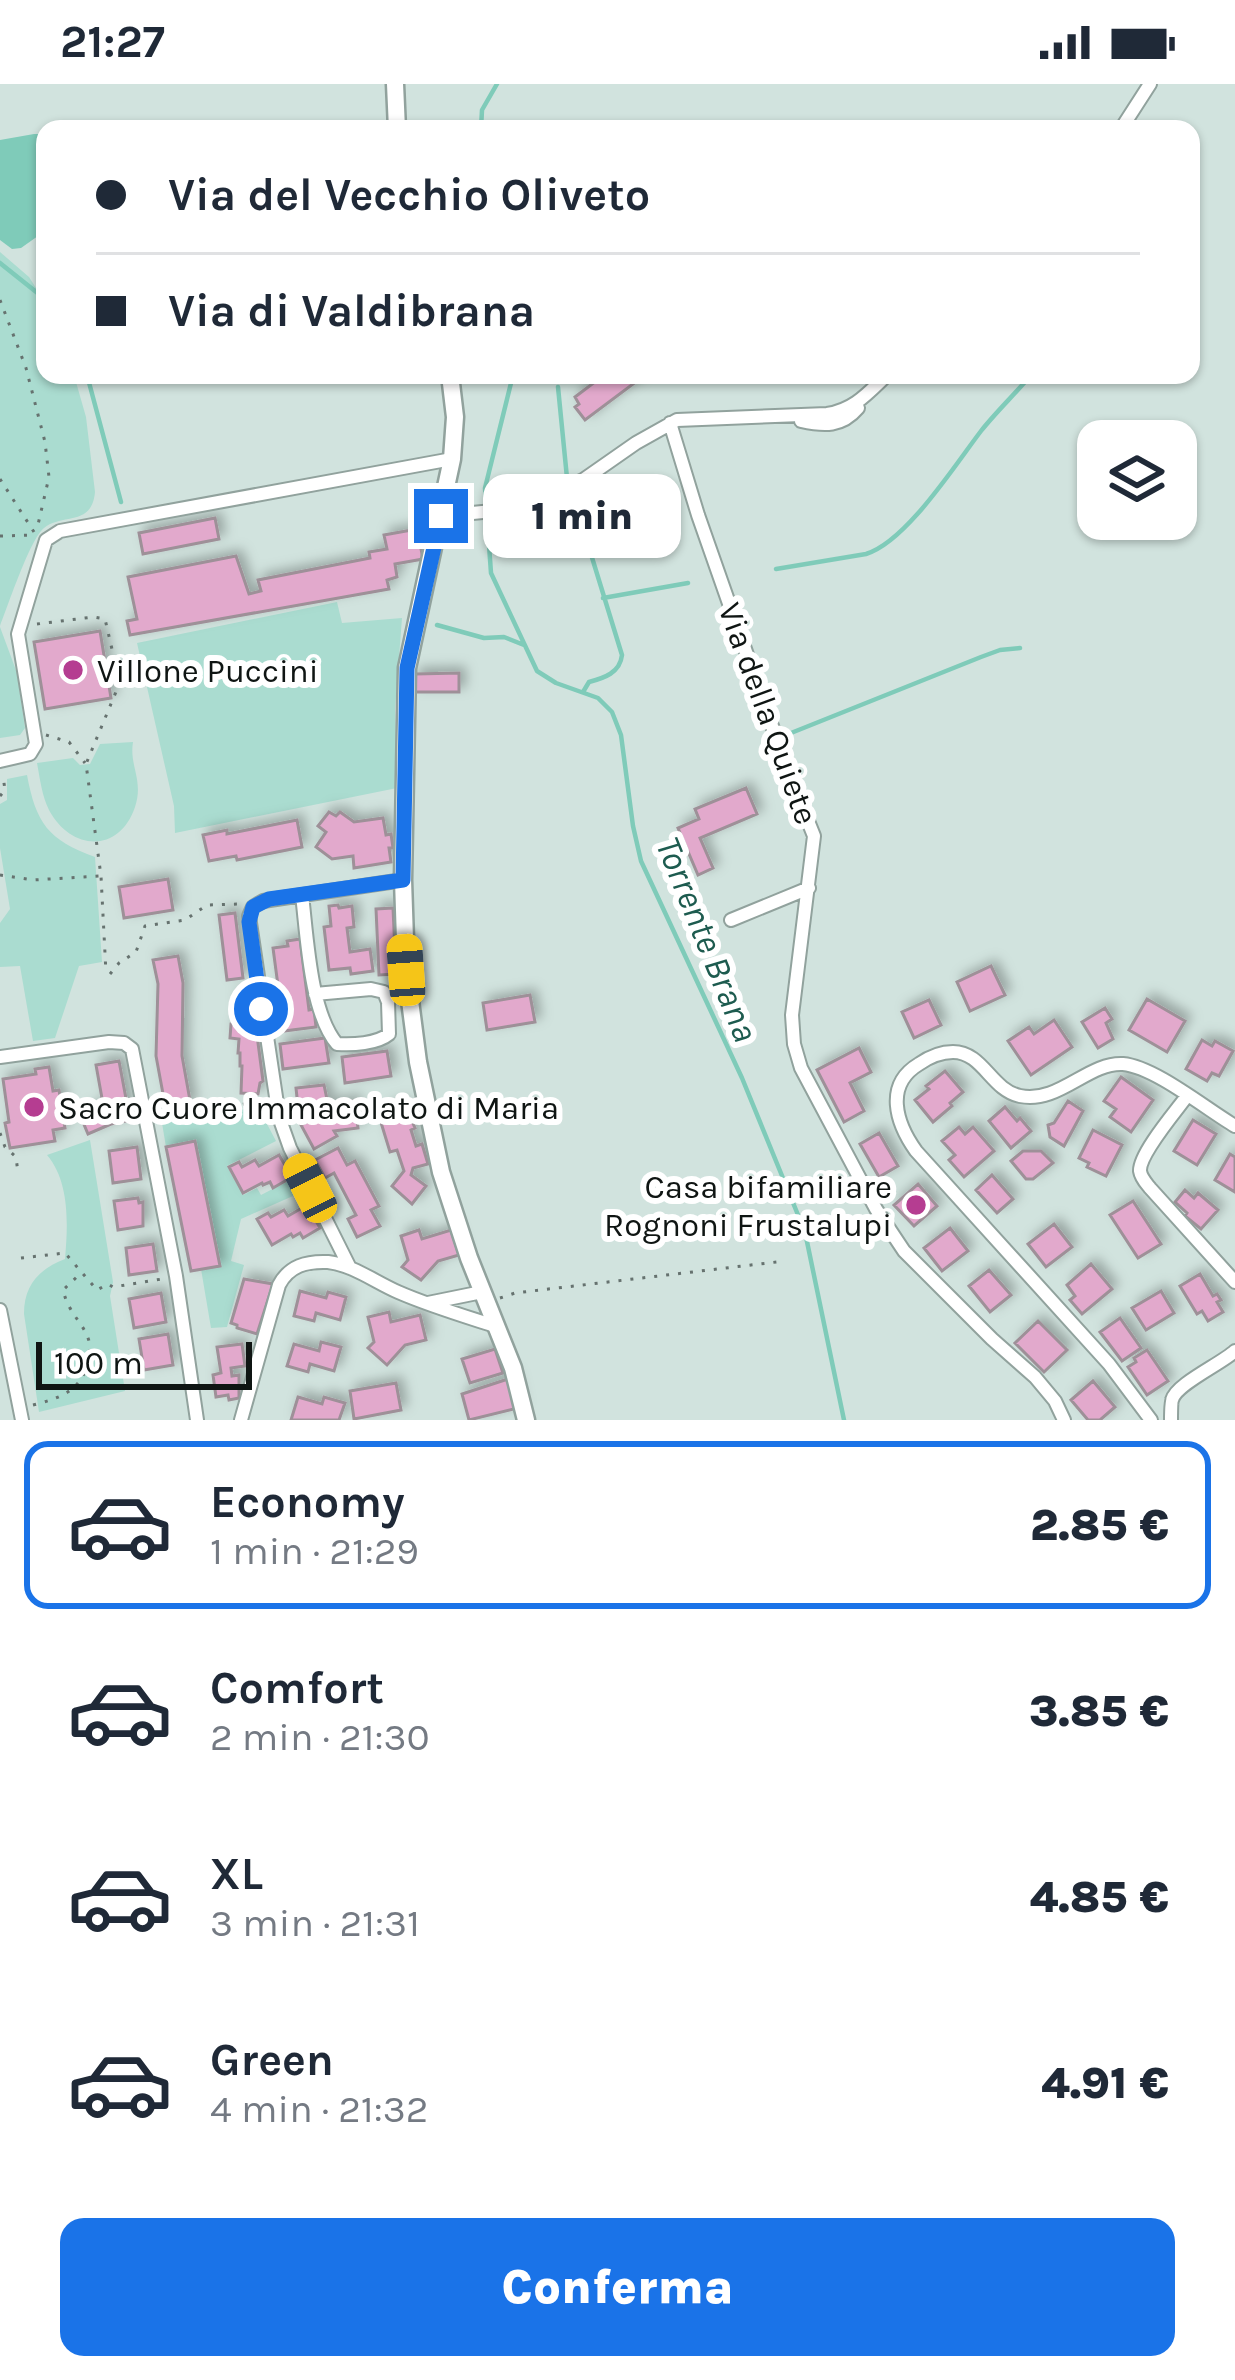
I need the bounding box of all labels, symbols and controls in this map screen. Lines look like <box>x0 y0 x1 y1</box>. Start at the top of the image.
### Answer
text: 21:27 <box>60 16 165 68</box>
text: Via del Vecchio Oliveto <box>168 169 650 221</box>
text: Via di Valdibrana <box>168 285 535 337</box>
map controls <box>1077 420 1197 540</box>
button: layers <box>1077 420 1197 540</box>
callout: 1 min <box>483 474 681 558</box>
route end <box>414 489 468 543</box>
text: 1 min <box>531 493 633 539</box>
street label: Via della Quiete <box>710 597 826 829</box>
place label: Villone Puccini <box>97 652 319 690</box>
marker: Villone Puccini <box>60 657 86 683</box>
water label: Torrente Brana <box>647 831 767 1048</box>
car <box>386 933 426 1007</box>
route start <box>234 982 288 1036</box>
place label: Sacro Cuore Immacolato di Maria <box>58 1089 559 1127</box>
marker: Sacro Cuore Immacolato di Maria <box>21 1094 47 1120</box>
car <box>278 1148 342 1228</box>
place label: Casa bifamiliare Rognoni Frustalupi <box>604 1168 892 1244</box>
marker: Casa bifamiliare Rognoni Frustalupi <box>903 1192 929 1218</box>
scale bar <box>36 1336 252 1389</box>
text: 100 m <box>54 1344 143 1382</box>
icon: car <box>66 1471 174 1579</box>
text: Economy <box>210 1476 405 1528</box>
text: 2.85 € <box>1030 1499 1169 1551</box>
text: 1 min · 21:29 <box>210 1528 419 1574</box>
icon: car <box>66 1657 174 1765</box>
text: Comfort <box>210 1662 384 1714</box>
text: 3.85 € <box>1029 1685 1169 1737</box>
text: 2 min · 21:30 <box>210 1714 430 1760</box>
icon: car <box>66 1843 174 1951</box>
text: XL <box>210 1848 263 1900</box>
text: 4.85 € <box>1030 1871 1169 1923</box>
text: 3 min · 21:31 <box>210 1900 420 1946</box>
icon: car <box>66 2029 174 2137</box>
text: Green <box>210 2034 334 2086</box>
text: 4.91 € <box>1041 2057 1169 2109</box>
text: 4 min · 21:32 <box>210 2086 428 2132</box>
button: Conferma <box>60 2218 1175 2356</box>

